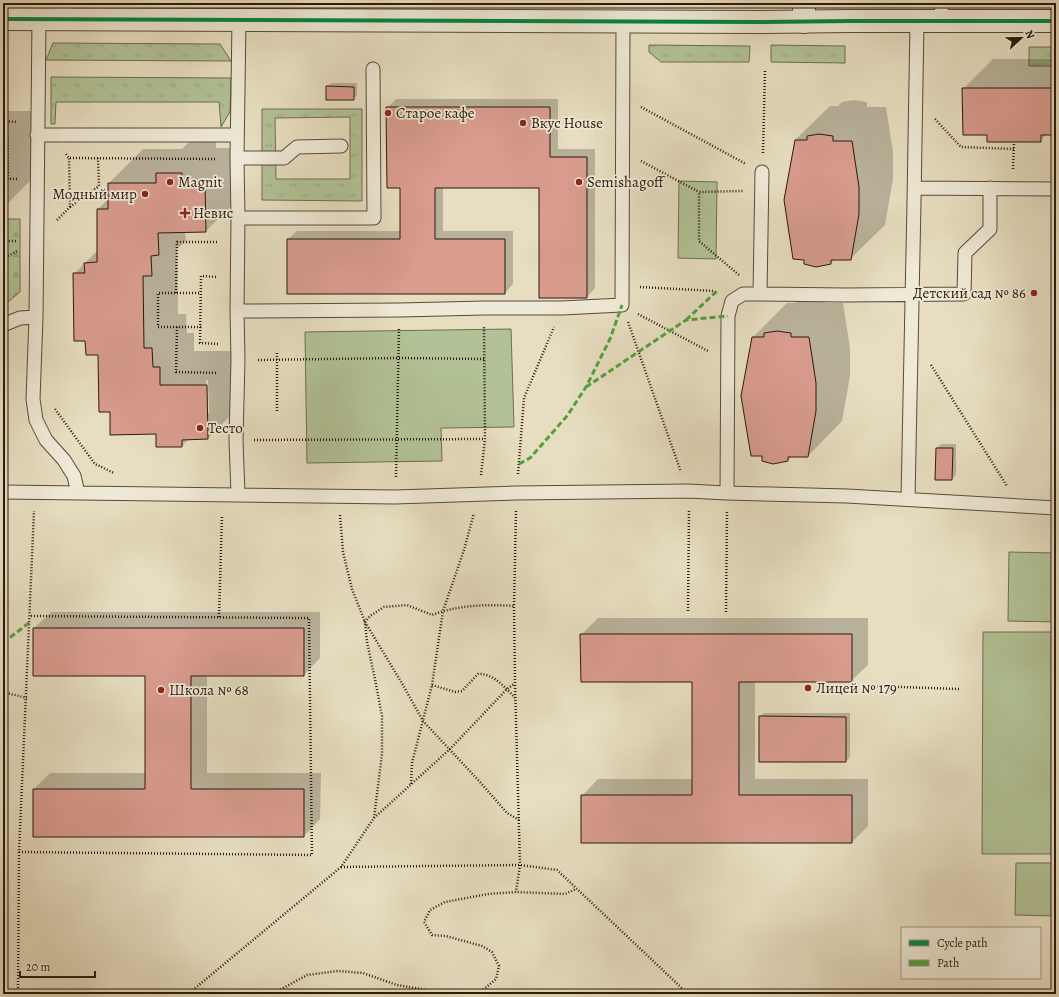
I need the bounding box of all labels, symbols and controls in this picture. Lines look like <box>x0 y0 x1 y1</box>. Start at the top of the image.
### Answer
north arrow <box>1001 18 1041 58</box>
text: N <box>1021 28 1038 41</box>
place label: Старое кафе <box>396 103 475 123</box>
marker: Старое кафе <box>383 108 393 118</box>
place label: Вкус House <box>531 113 603 133</box>
marker: Вкус House <box>518 118 528 128</box>
place label: Magnit <box>178 172 223 192</box>
place label: Semishagoff <box>587 172 666 192</box>
marker: Magnit <box>165 177 175 187</box>
marker: Semishagoff <box>574 177 584 187</box>
place label: Модный мир <box>52 184 137 204</box>
marker: Модный мир <box>140 189 150 199</box>
place label: Невис <box>193 203 233 223</box>
marker: Невис <box>180 208 190 218</box>
place label: Детский сад № 86 <box>913 283 1026 303</box>
marker: Детский сад № 86 <box>1029 288 1039 298</box>
place label: Тесто <box>208 418 243 438</box>
marker: Тесто <box>195 423 205 433</box>
place label: Лицей № 179 <box>816 678 897 698</box>
place label: Школа № 68 <box>169 680 249 700</box>
marker: Лицей № 179 <box>803 683 813 693</box>
marker: Школа № 68 <box>156 685 166 695</box>
legend <box>901 927 1041 979</box>
text: Cycle path <box>937 935 988 951</box>
scale bar <box>20 953 95 979</box>
text: Path <box>937 955 960 971</box>
text: 20 m <box>26 959 50 975</box>

